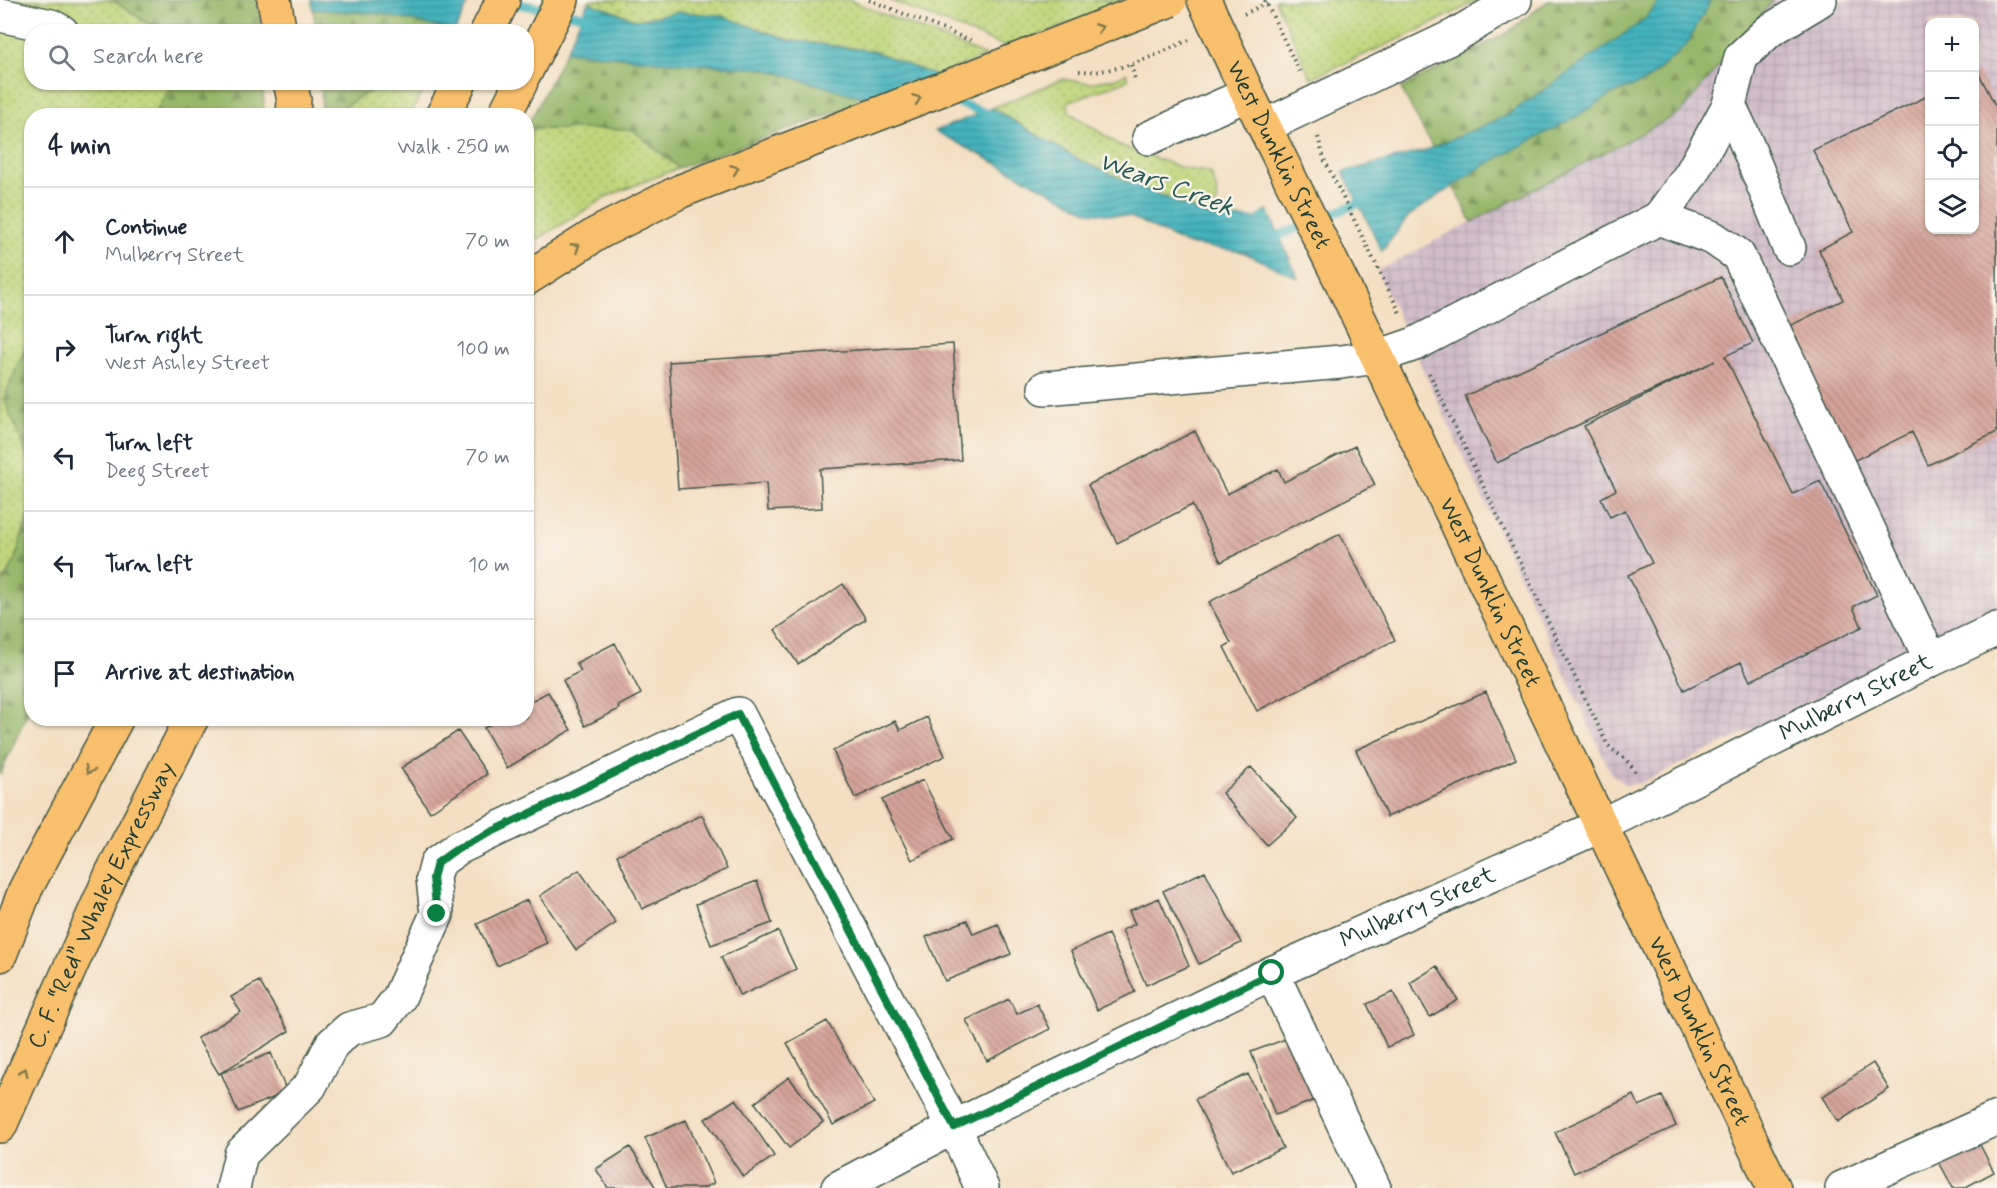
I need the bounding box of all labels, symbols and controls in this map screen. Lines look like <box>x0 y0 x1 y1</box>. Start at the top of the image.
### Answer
map controls <box>1925 18 1979 234</box>
button: + <box>1925 18 1979 72</box>
one-way arrow <box>1092 23 1103 35</box>
search box <box>24 24 534 90</box>
icon: search <box>45 41 78 74</box>
text: Search here <box>93 43 204 71</box>
street label: West Dunklin Street <box>1219 56 1338 255</box>
button: − <box>1925 72 1979 126</box>
one-way arrow <box>911 93 922 106</box>
button: locate <box>1925 126 1979 180</box>
text: 4 min <box>48 130 111 164</box>
text: Walk · 250 m <box>398 134 510 161</box>
water label: Wears Creek <box>1094 145 1238 225</box>
one-way arrow <box>729 164 740 177</box>
button: layers <box>1925 180 1979 234</box>
text: Continue <box>105 214 187 242</box>
icon: ahead <box>48 225 81 258</box>
text: 70 m <box>465 228 510 255</box>
text: Mulberry Street <box>105 242 244 269</box>
one-way arrow <box>569 244 580 255</box>
text: Turn right <box>105 322 203 350</box>
icon: right <box>48 333 81 366</box>
text: 100 m <box>456 336 510 363</box>
text: West Ashley Street <box>105 350 270 377</box>
text: Turn left <box>105 430 193 458</box>
icon: left <box>48 441 81 474</box>
text: 70 m <box>465 444 510 471</box>
text: Deeg Street <box>105 458 210 485</box>
street label: West Dunklin Street <box>1431 493 1548 693</box>
icon: left <box>48 549 81 582</box>
text: Turn left <box>105 551 193 579</box>
text: 10 m <box>468 552 510 579</box>
street label: Mulberry Street <box>1774 646 1938 749</box>
icon: arrive <box>48 657 81 690</box>
text: Arrive at destination <box>105 659 295 687</box>
street label: C. F. “Red” Whaley Expressway <box>21 756 182 1054</box>
one-way arrow <box>85 764 96 774</box>
street label: Mulberry Street <box>1335 859 1500 956</box>
route end <box>423 900 449 926</box>
street label: West Dunklin Street <box>1641 931 1758 1131</box>
route start <box>1258 959 1284 985</box>
one-way arrow <box>16 1068 28 1079</box>

